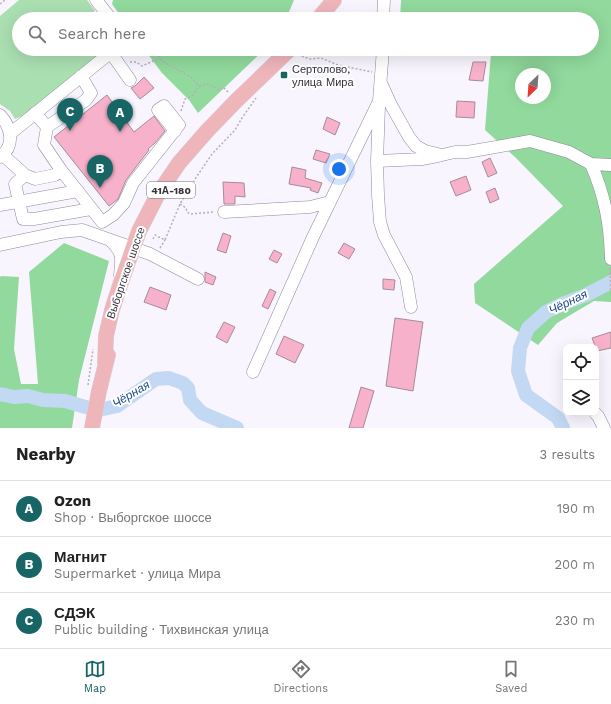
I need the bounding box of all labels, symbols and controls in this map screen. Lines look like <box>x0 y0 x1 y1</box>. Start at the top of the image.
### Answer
search box <box>12 12 599 56</box>
icon: search <box>26 23 48 45</box>
text: Search here <box>58 25 146 43</box>
place label: Сертолово, улица Мира <box>292 63 354 89</box>
north arrow <box>515 68 551 104</box>
marker: Сертолово, улица Мира <box>279 70 289 80</box>
pin: C <box>57 98 83 131</box>
pin: A <box>107 99 133 132</box>
pin: B <box>87 155 113 188</box>
your location <box>329 159 349 179</box>
road number: 41А-180 <box>147 182 195 198</box>
street label: Выборгское шоссе <box>104 225 148 321</box>
water label: Чёрная <box>546 286 590 317</box>
map controls <box>563 344 599 416</box>
button: locate <box>563 344 599 380</box>
water label: Чёрная <box>110 377 153 411</box>
button: layers <box>563 380 599 416</box>
text: Nearby <box>16 444 75 464</box>
text: 3 results <box>540 447 595 462</box>
text: Ozon <box>54 492 91 510</box>
text: A <box>25 501 33 516</box>
text: 190 m <box>557 501 595 516</box>
text: Shop · Выборгское шоссе <box>54 510 212 525</box>
text: Магнит <box>54 548 107 566</box>
text: B <box>25 557 33 572</box>
text: 200 m <box>554 557 595 572</box>
text: Supermarket · улица Мира <box>54 566 221 581</box>
text: СДЭК <box>54 604 95 622</box>
text: C <box>25 613 33 628</box>
text: 230 m <box>555 613 595 628</box>
text: Public building · Тихвинская улица <box>54 622 269 637</box>
tab: Map <box>84 658 106 695</box>
tab: Directions <box>274 658 328 695</box>
tab: Saved <box>495 658 527 695</box>

